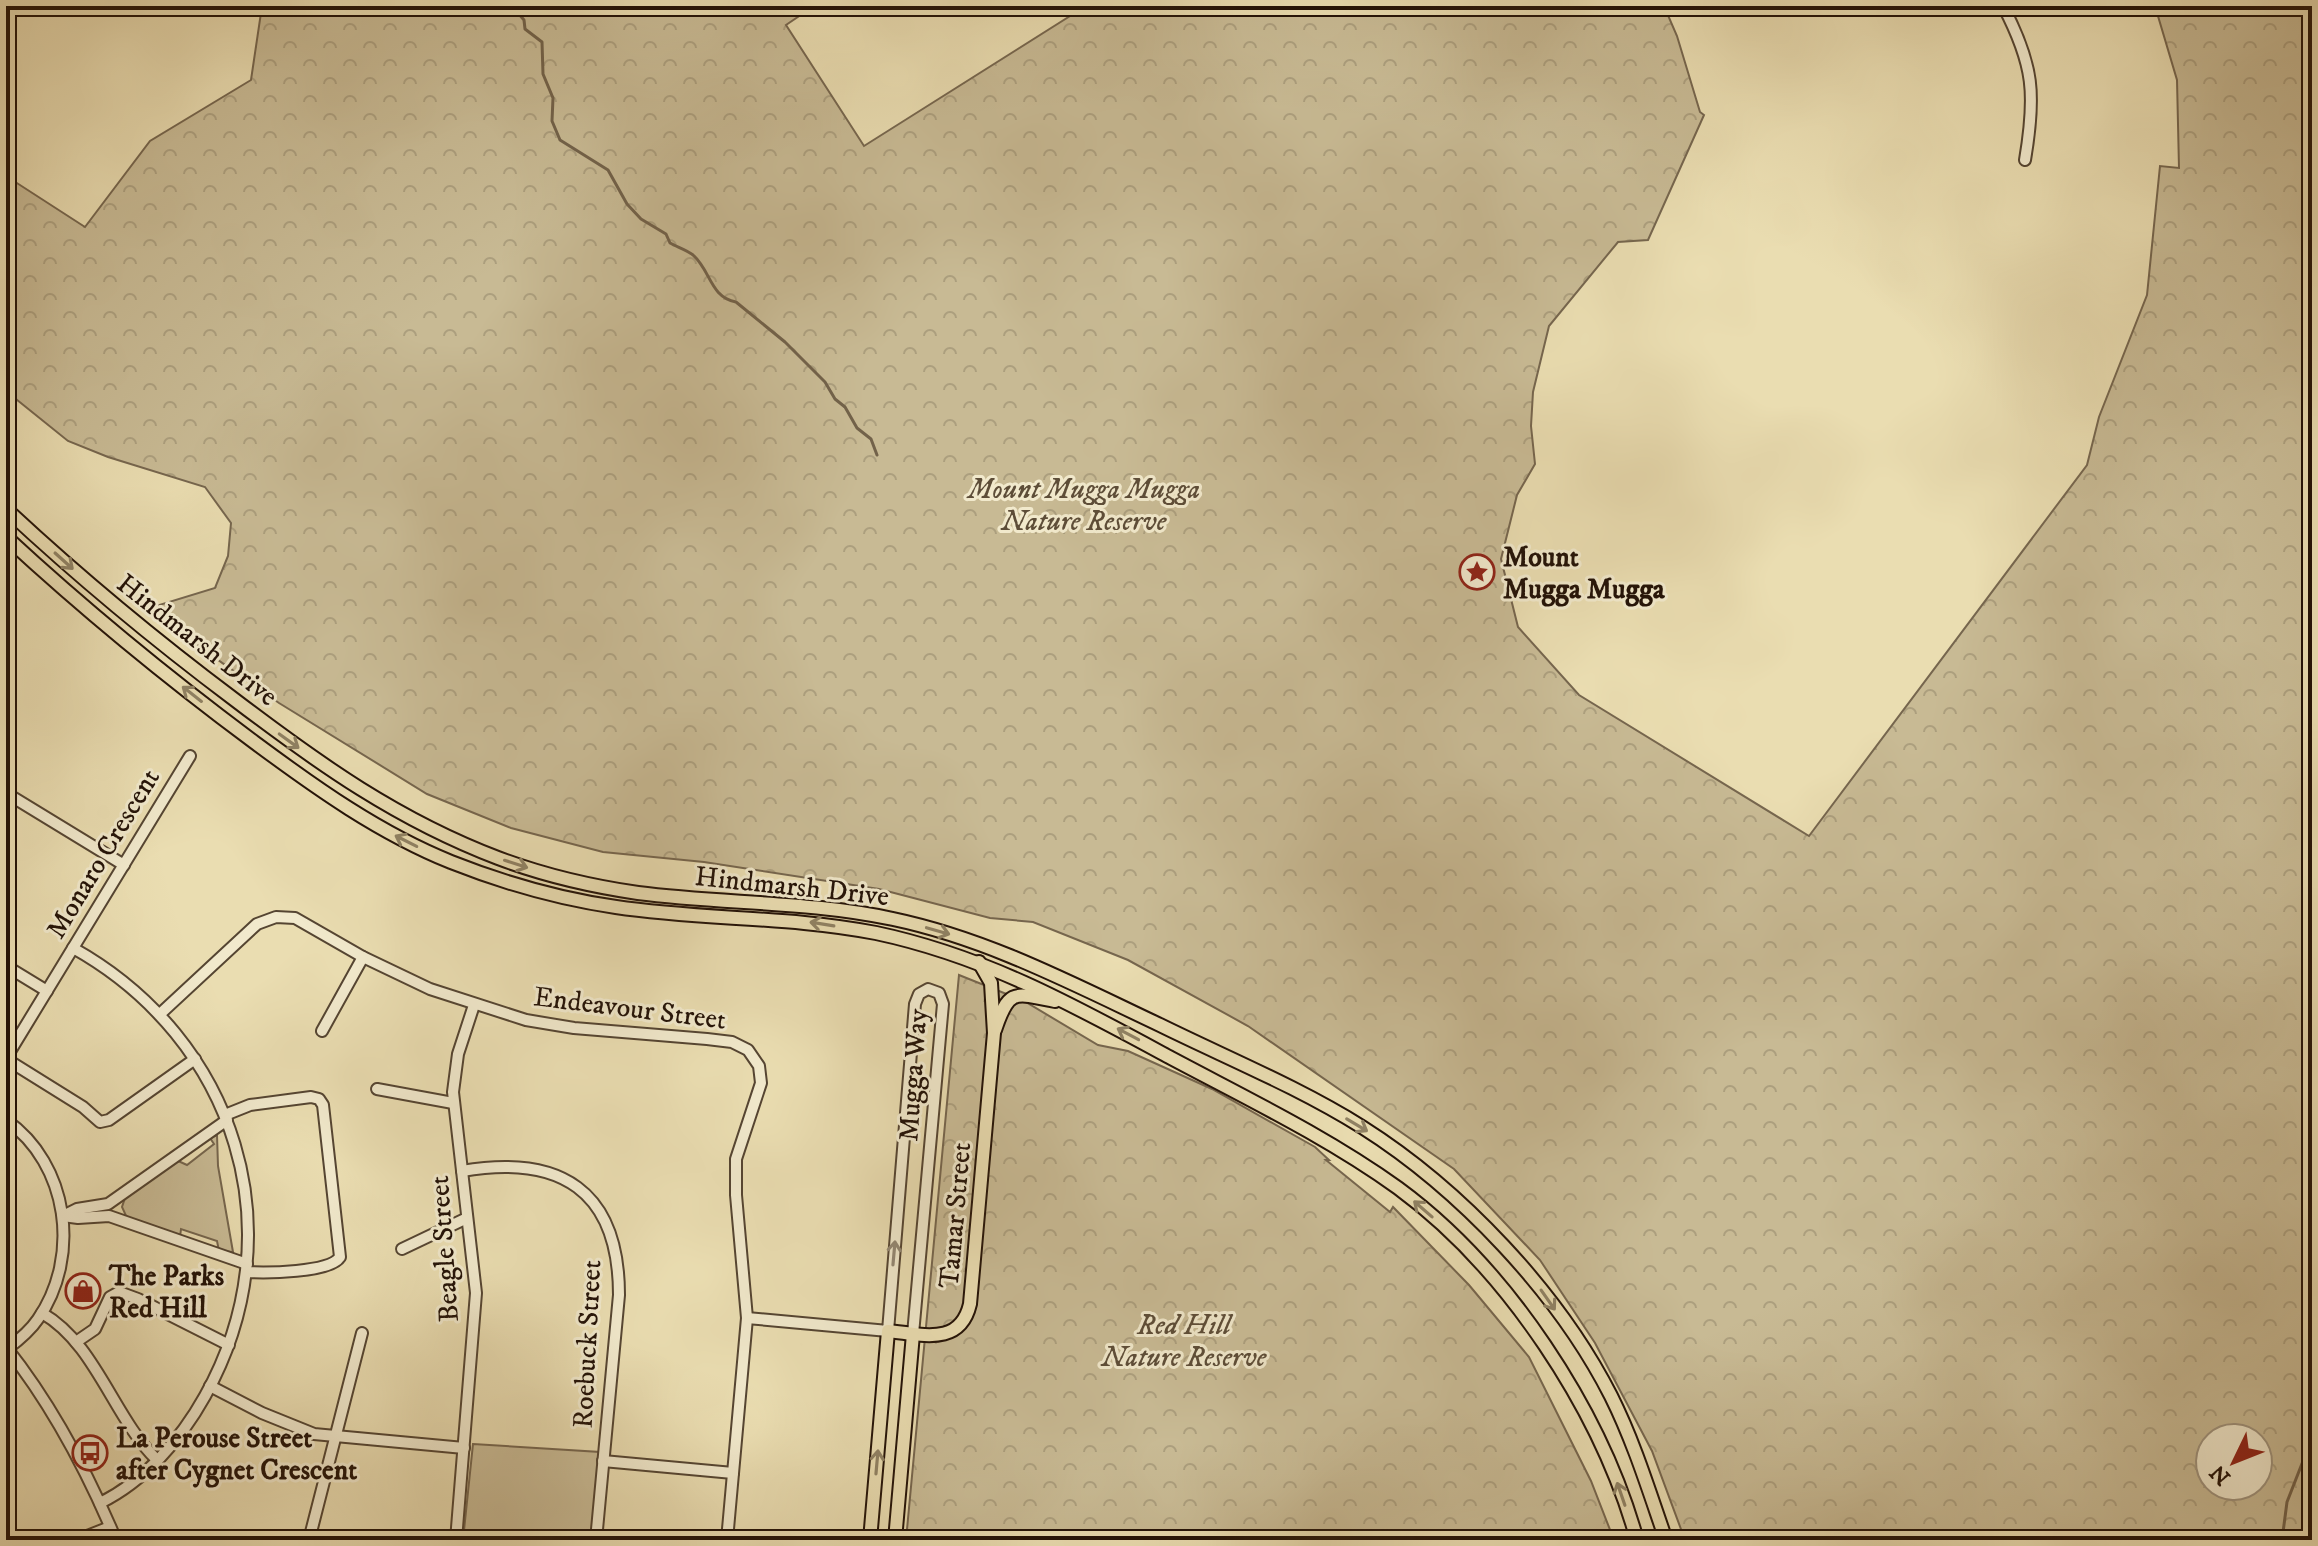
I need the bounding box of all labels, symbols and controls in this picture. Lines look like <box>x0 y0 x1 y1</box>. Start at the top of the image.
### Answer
park label: Mount Mugga Mugga Nature Reserve <box>966 472 1200 539</box>
place label: Mount Mugga Mugga <box>1503 540 1666 607</box>
one-way arrow <box>53 552 73 570</box>
place icon: Mount Mugga Mugga <box>1458 553 1496 591</box>
street label: Hindmarsh Drive <box>109 566 285 714</box>
one-way arrow <box>182 686 203 703</box>
one-way arrow <box>277 733 299 749</box>
street label: Monaro Crescent <box>39 762 168 945</box>
one-way arrow <box>394 832 418 848</box>
one-way arrow <box>504 858 529 873</box>
street label: Hindmarsh Drive <box>693 859 891 914</box>
one-way arrow <box>810 916 835 931</box>
one-way arrow <box>924 924 950 939</box>
street label: Endeavour Street <box>532 979 728 1038</box>
street label: Mugga Way <box>891 1007 936 1143</box>
one-way arrow <box>1117 1026 1140 1042</box>
one-way arrow <box>1345 1118 1368 1134</box>
street label: Tamar Street <box>932 1141 979 1289</box>
street label: Beagle Street <box>422 1174 467 1323</box>
one-way arrow <box>1414 1200 1434 1218</box>
one-way arrow <box>887 1240 902 1267</box>
place label: The Parks Red Hill <box>108 1259 225 1326</box>
street label: Roebuck Street <box>566 1259 609 1429</box>
shop icon: The Parks Red Hill <box>64 1272 102 1310</box>
one-way arrow <box>1540 1289 1556 1311</box>
park label: Red Hill Nature Reserve <box>1100 1308 1268 1375</box>
place label: La Perouse Street after Cygnet Crescent <box>116 1421 357 1488</box>
north arrow <box>2194 1422 2274 1502</box>
bus stop icon: La Perouse Street after Cygnet Crescent <box>71 1434 109 1472</box>
one-way arrow <box>869 1449 884 1476</box>
text: N <box>2204 1459 2237 1490</box>
one-way arrow <box>1613 1482 1628 1507</box>

